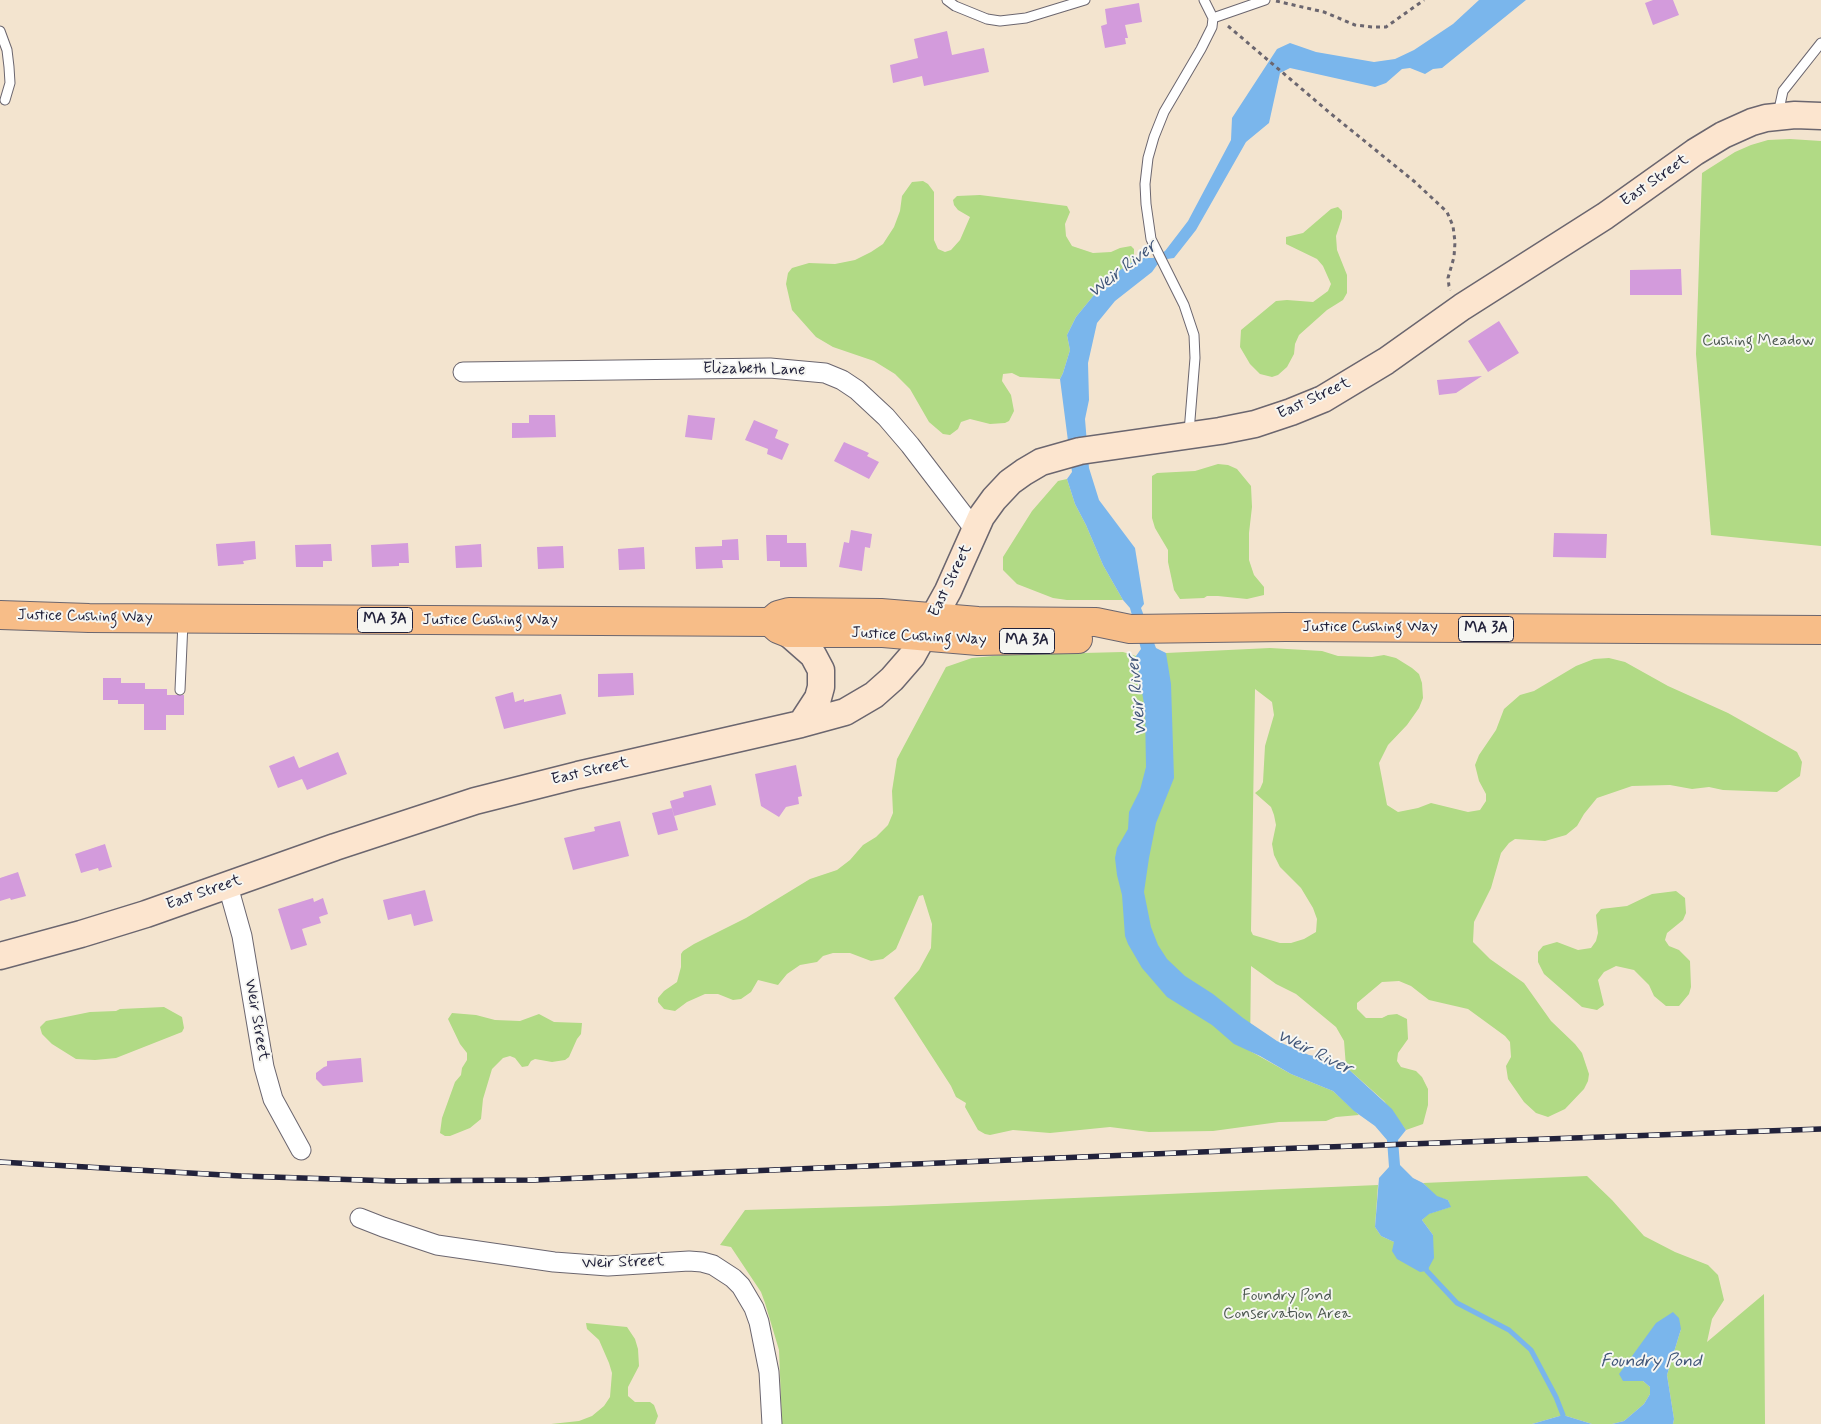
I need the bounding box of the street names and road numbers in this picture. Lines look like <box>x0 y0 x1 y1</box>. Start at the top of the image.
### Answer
street label: East Street <box>1617 151 1693 211</box>
street label: Elizabeth Lane <box>703 360 805 380</box>
street label: East Street <box>1274 374 1354 424</box>
street label: East Street <box>925 542 977 620</box>
street label: Justice Cushing Way <box>17 606 153 628</box>
road number: MA 3A <box>358 608 412 632</box>
street label: Justice Cushing Way <box>422 611 558 631</box>
road number: MA 3A <box>1458 616 1514 642</box>
street label: Justice Cushing Way <box>1302 618 1438 638</box>
street label: Justice Cushing Way <box>851 624 987 650</box>
road number: MA 3A <box>1000 628 1054 654</box>
street label: East Street <box>550 754 630 790</box>
street label: East Street <box>164 871 244 915</box>
street label: Weir Street <box>239 978 273 1062</box>
street label: Weir Street <box>581 1252 665 1274</box>

